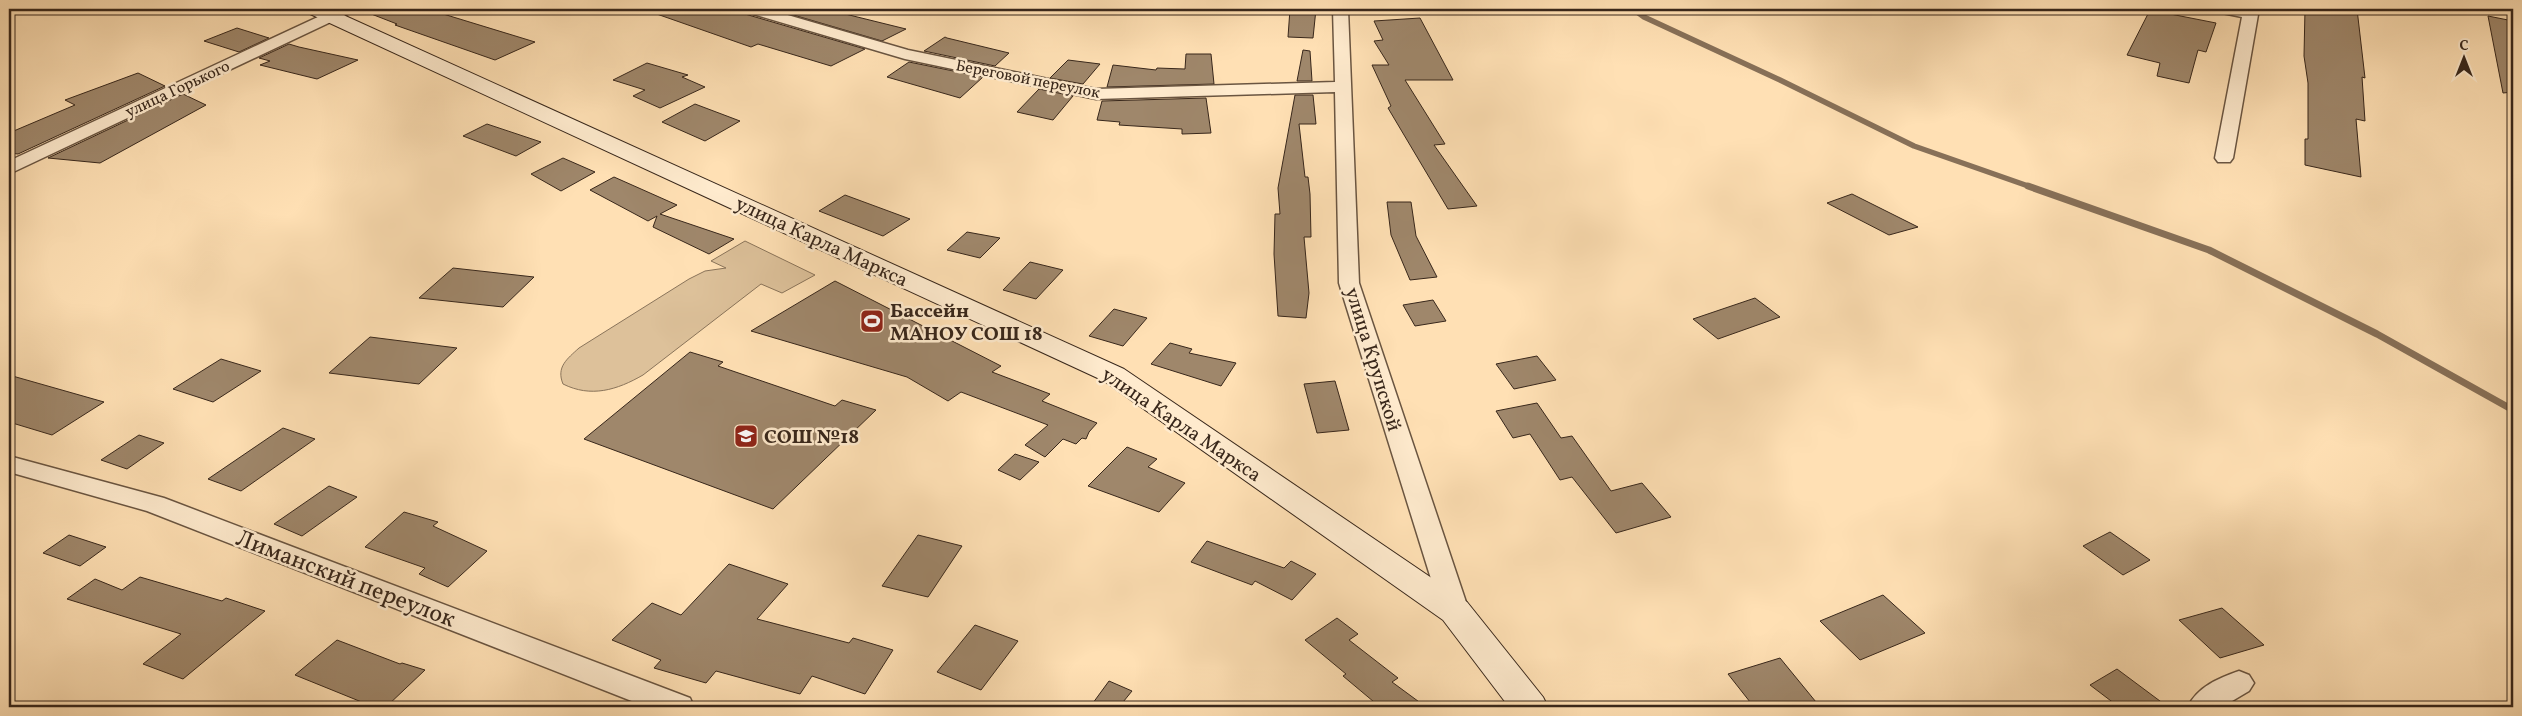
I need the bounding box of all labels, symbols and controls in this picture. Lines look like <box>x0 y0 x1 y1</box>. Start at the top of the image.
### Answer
north arrow <box>2440 32 2490 82</box>
text: С <box>2459 37 2469 56</box>
street label: Береговой переулок <box>954 55 1102 105</box>
street label: улица Горького <box>122 56 234 124</box>
street label: улица Карла Маркса <box>730 190 912 295</box>
street label: улица Крупской <box>1337 284 1407 435</box>
place label: Бассейн МАНОУ СОШ 18 <box>890 298 1043 349</box>
sports icon: Бассейн МАНОУ СОШ 18 <box>859 308 885 334</box>
street label: улица Карла Маркса <box>1095 362 1267 490</box>
school or university icon: СОШ №18 <box>733 423 759 449</box>
place label: СОШ №18 <box>764 424 859 452</box>
street label: Лиманский переулок <box>231 522 460 637</box>

